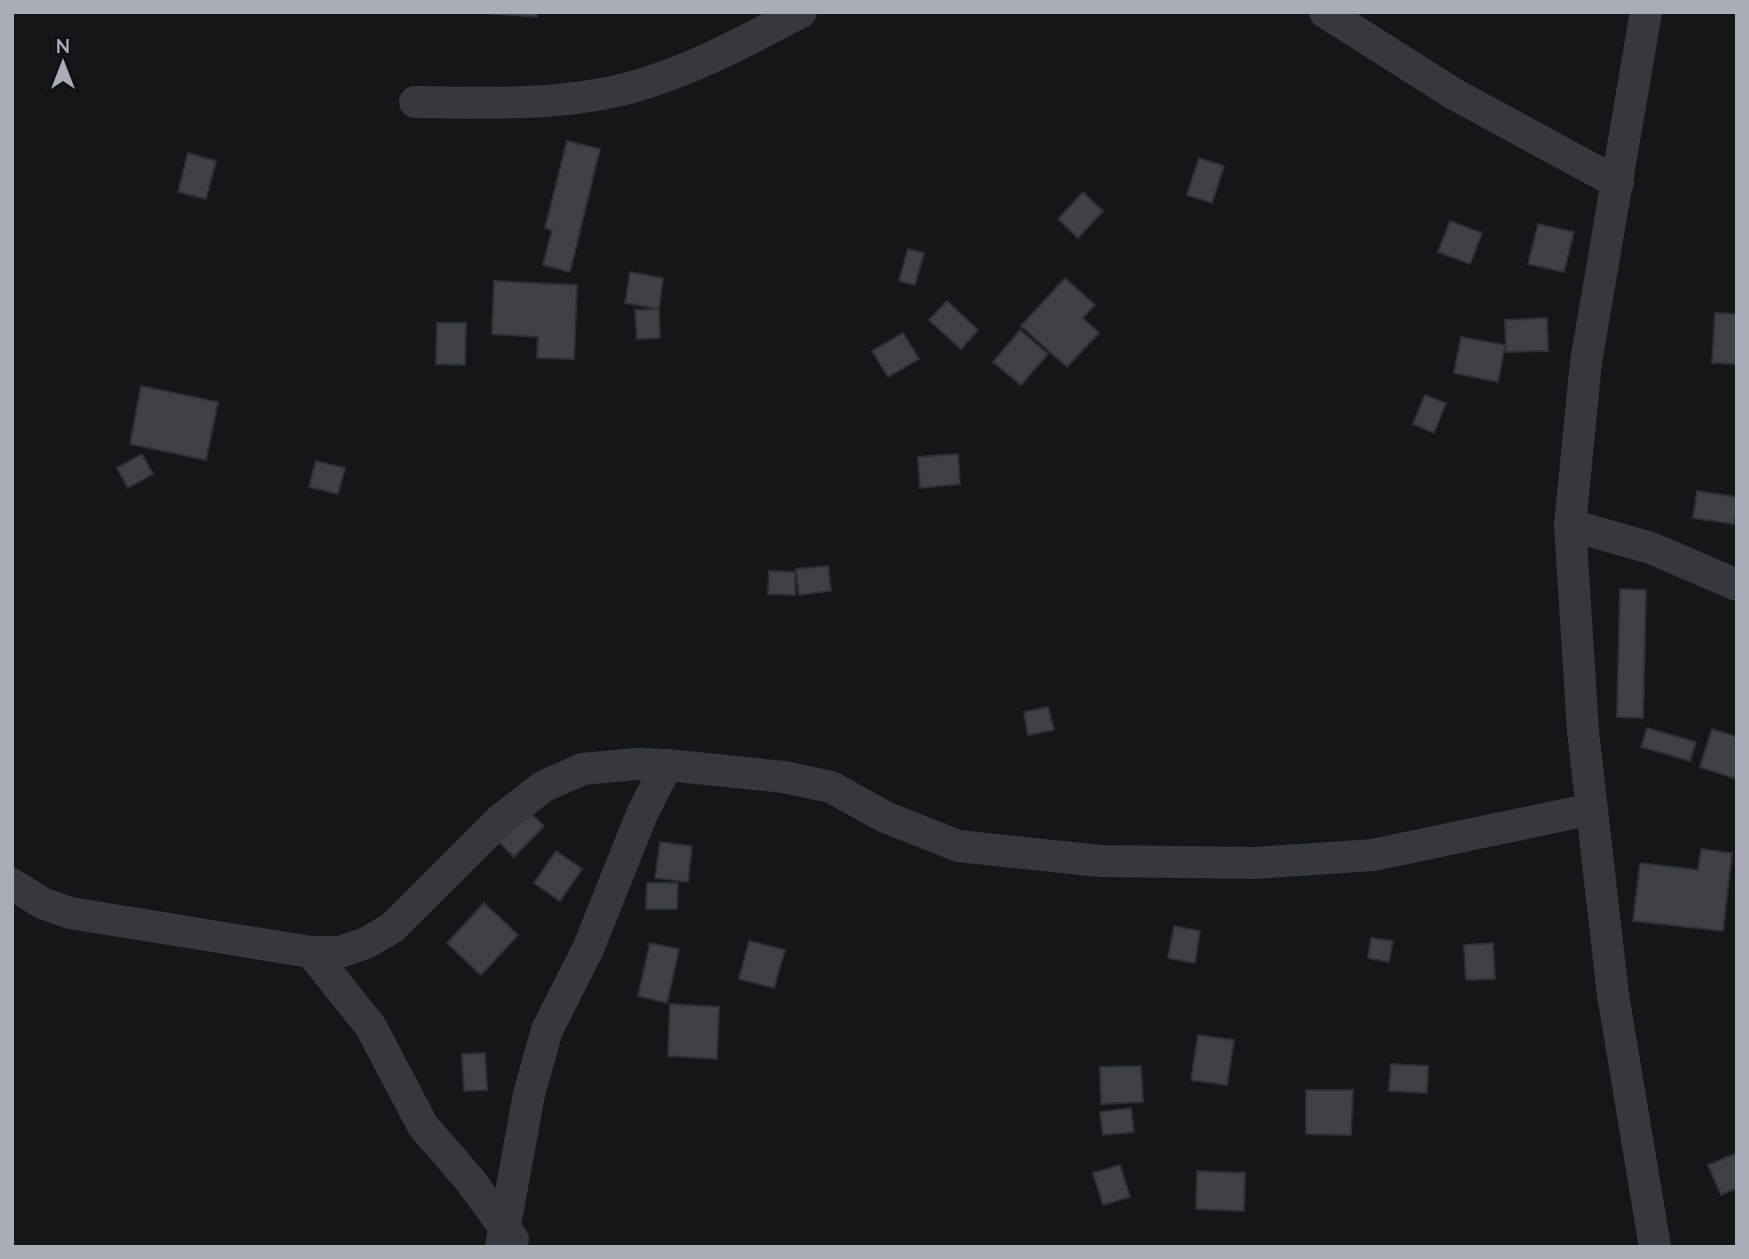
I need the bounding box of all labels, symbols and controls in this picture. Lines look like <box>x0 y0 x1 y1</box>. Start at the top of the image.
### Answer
north arrow <box>28 28 98 98</box>
text: N <box>56 34 70 58</box>

